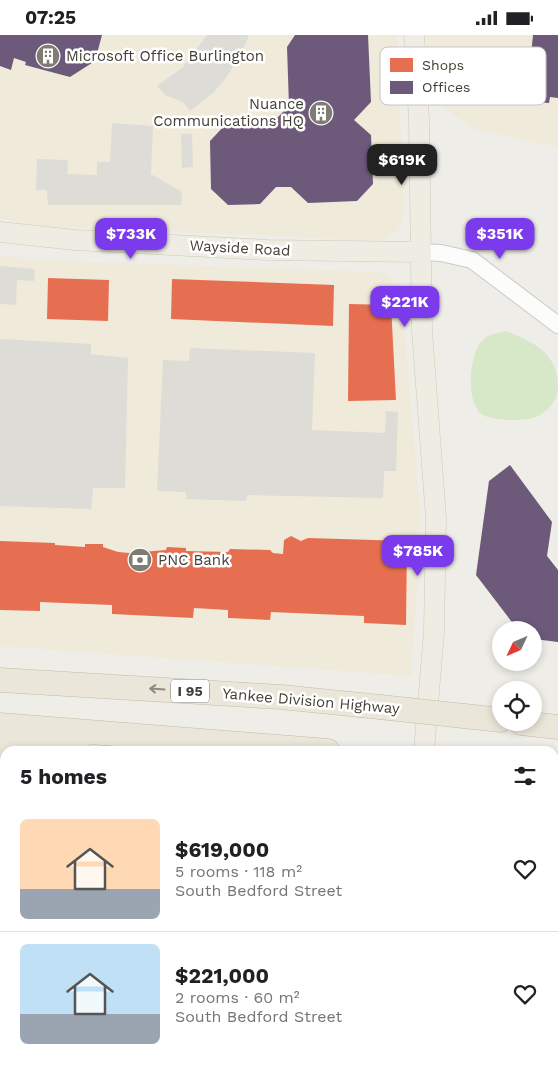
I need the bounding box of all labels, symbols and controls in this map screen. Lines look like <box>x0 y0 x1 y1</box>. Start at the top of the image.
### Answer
text: 07:25 <box>25 6 76 29</box>
building icon: Microsoft Office Burlington <box>35 43 61 69</box>
place label: Microsoft Office Burlington <box>66 47 264 65</box>
legend <box>380 47 546 105</box>
text: Shops <box>422 57 464 73</box>
text: Offices <box>422 79 471 95</box>
place label: Nuance Communications HQ <box>153 95 304 130</box>
building icon: Nuance Communications HQ <box>308 100 334 126</box>
pin: $619K <box>367 143 437 186</box>
text: $619K <box>378 150 426 169</box>
pin: $733K <box>96 217 166 260</box>
pin: $351K <box>465 217 535 260</box>
text: $733K <box>106 224 156 243</box>
text: $351K <box>476 224 524 243</box>
street label: Wayside Road <box>189 236 291 260</box>
pin: $221K <box>370 285 440 328</box>
text: $221K <box>381 292 429 311</box>
pin: $785K <box>383 535 453 577</box>
text: $785K <box>393 541 443 560</box>
bank icon: PNC Bank <box>127 547 153 573</box>
place label: PNC Bank <box>158 551 230 569</box>
north arrow <box>492 621 542 671</box>
map controls <box>492 621 542 731</box>
road number: I 95 <box>171 679 209 703</box>
button: locate <box>492 681 542 731</box>
one-way arrow <box>149 684 165 693</box>
street label: Yankee Division Highway <box>222 684 401 718</box>
icon: filters <box>511 762 539 790</box>
text: 5 homes <box>20 764 107 789</box>
text: $619,000 <box>175 837 269 862</box>
icon: home <box>60 839 120 899</box>
icon: heart <box>511 855 539 883</box>
text: 5 rooms · 118 m² <box>175 862 302 881</box>
text: South Bedford Street <box>175 881 342 900</box>
text: $221,000 <box>175 963 269 988</box>
icon: home <box>60 964 120 1024</box>
icon: heart <box>511 980 539 1008</box>
text: 2 rooms · 60 m² <box>175 988 300 1007</box>
text: South Bedford Street <box>175 1007 342 1026</box>

